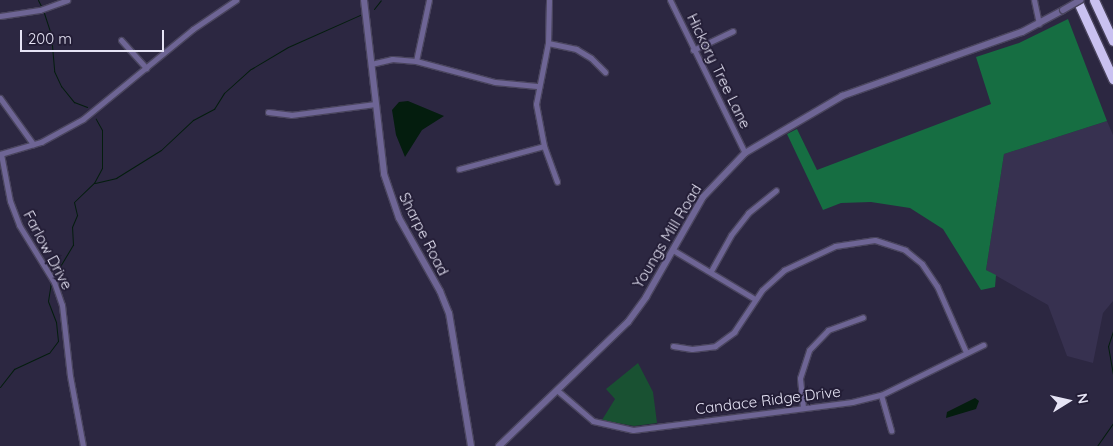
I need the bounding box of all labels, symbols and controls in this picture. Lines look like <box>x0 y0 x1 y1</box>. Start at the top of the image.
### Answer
street label: Hickory Tree Lane <box>683 11 755 131</box>
scale bar <box>22 20 166 52</box>
text: 200 m <box>28 29 72 48</box>
street label: Youngs Mill Road <box>629 181 705 291</box>
street label: Sharpe Road <box>395 190 453 278</box>
street label: Farlow Drive <box>20 207 76 293</box>
north arrow <box>1043 376 1093 426</box>
street label: Candace Ridge Drive <box>694 382 842 418</box>
text: N <box>1073 392 1093 405</box>

